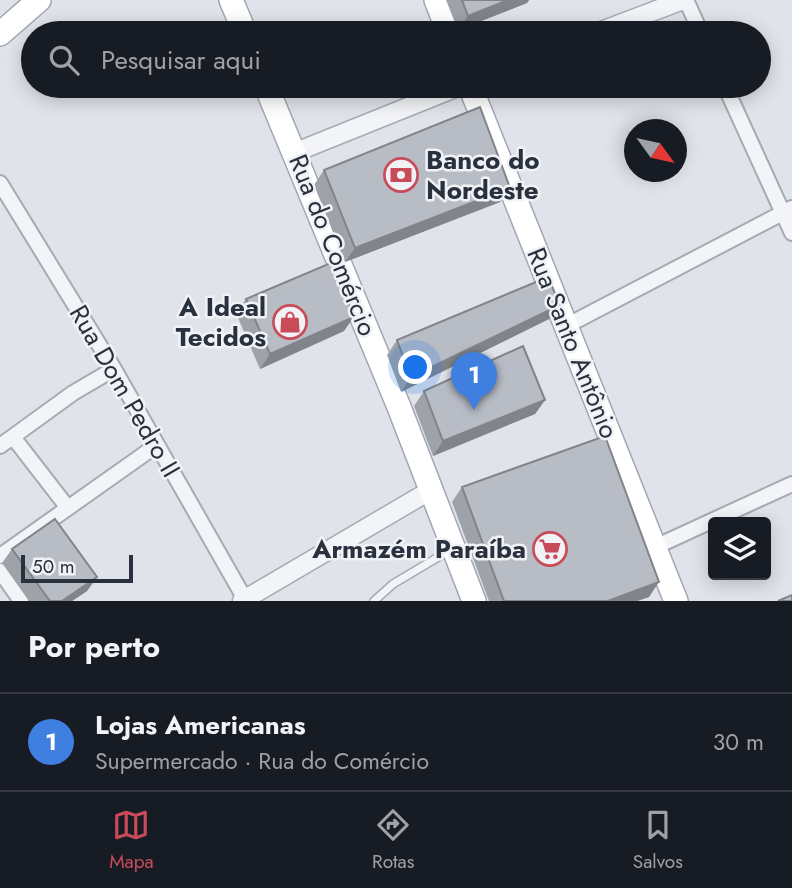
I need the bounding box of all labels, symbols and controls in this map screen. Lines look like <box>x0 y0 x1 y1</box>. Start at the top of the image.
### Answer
search box <box>21 21 771 98</box>
icon: search <box>45 41 83 79</box>
text: Pesquisar aqui <box>101 41 261 79</box>
north arrow <box>624 119 687 182</box>
place label: Banco do Nordeste <box>426 141 540 209</box>
street label: Rua do Comércio <box>279 148 387 342</box>
bank icon: Banco do Nordeste <box>382 156 420 194</box>
street label: Rua Santo Antônio <box>517 242 629 444</box>
place label: A Ideal Tecidos <box>176 288 266 356</box>
street label: Rua Dom Pedro II <box>60 298 190 484</box>
shop icon: A Ideal Tecidos <box>271 303 309 341</box>
your location <box>398 350 432 384</box>
pin: 1 <box>451 352 497 410</box>
map controls <box>708 517 771 580</box>
button: layers <box>708 517 771 580</box>
place label: Armazém Paraíba <box>311 530 526 568</box>
supermarket icon: Armazém Paraíba <box>531 530 569 568</box>
scale bar <box>21 552 133 584</box>
text: 50 m <box>32 553 75 580</box>
text: Por perto <box>28 625 160 668</box>
text: Lojas Americanas <box>95 706 306 744</box>
text: 1 <box>45 725 57 759</box>
text: 30 m <box>713 725 764 759</box>
text: Supermercado · Rua do Comércio <box>95 744 429 778</box>
tab: Mapa <box>109 806 154 875</box>
tab: Rotas <box>372 806 414 875</box>
tab: Salvos <box>633 806 683 875</box>

